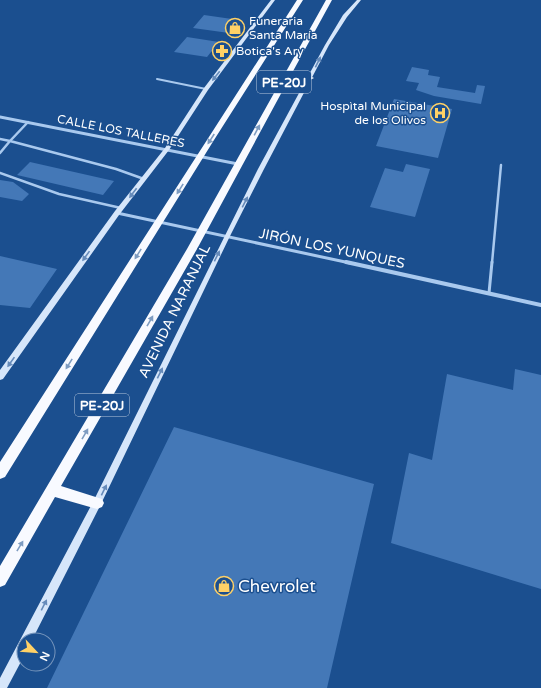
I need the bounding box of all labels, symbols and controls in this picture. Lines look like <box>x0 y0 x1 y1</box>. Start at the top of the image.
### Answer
place label: Funeraria Santa María <box>249 14 317 42</box>
shop icon: Funeraria Santa María <box>224 17 246 39</box>
pharmacy icon: Botica's Ary <box>211 40 233 62</box>
place label: Botica's Ary <box>236 44 304 58</box>
one-way arrow <box>315 56 321 68</box>
one-way arrow <box>212 71 221 82</box>
road number: PE-20J <box>257 71 311 93</box>
place label: Hospìtal Municipal de los Olivos <box>320 99 426 127</box>
hospital icon: Hospìtal Municipal de los Olivos <box>429 102 451 124</box>
street label: CALLE LOS TALLERES <box>56 112 186 150</box>
one-way arrow <box>253 124 260 135</box>
one-way arrow <box>207 133 215 144</box>
one-way arrow <box>176 183 183 195</box>
one-way arrow <box>129 188 137 199</box>
one-way arrow <box>241 196 248 207</box>
street label: JIRÓN LOS YUNQUES <box>257 225 407 272</box>
street label: AVENIDA NARANJAL <box>135 242 214 381</box>
one-way arrow <box>135 248 142 260</box>
one-way arrow <box>214 250 220 262</box>
one-way arrow <box>82 251 91 262</box>
one-way arrow <box>147 316 154 327</box>
one-way arrow <box>7 357 15 367</box>
one-way arrow <box>65 358 72 370</box>
one-way arrow <box>157 367 163 379</box>
road number: PE-20J <box>75 394 129 416</box>
one-way arrow <box>82 428 89 440</box>
one-way arrow <box>100 484 107 495</box>
one-way arrow <box>16 540 23 552</box>
shop icon: Chevrolet <box>213 575 235 597</box>
place label: Chevrolet <box>238 576 316 597</box>
one-way arrow <box>41 600 47 611</box>
north arrow <box>16 632 56 672</box>
text: N <box>37 649 52 663</box>

